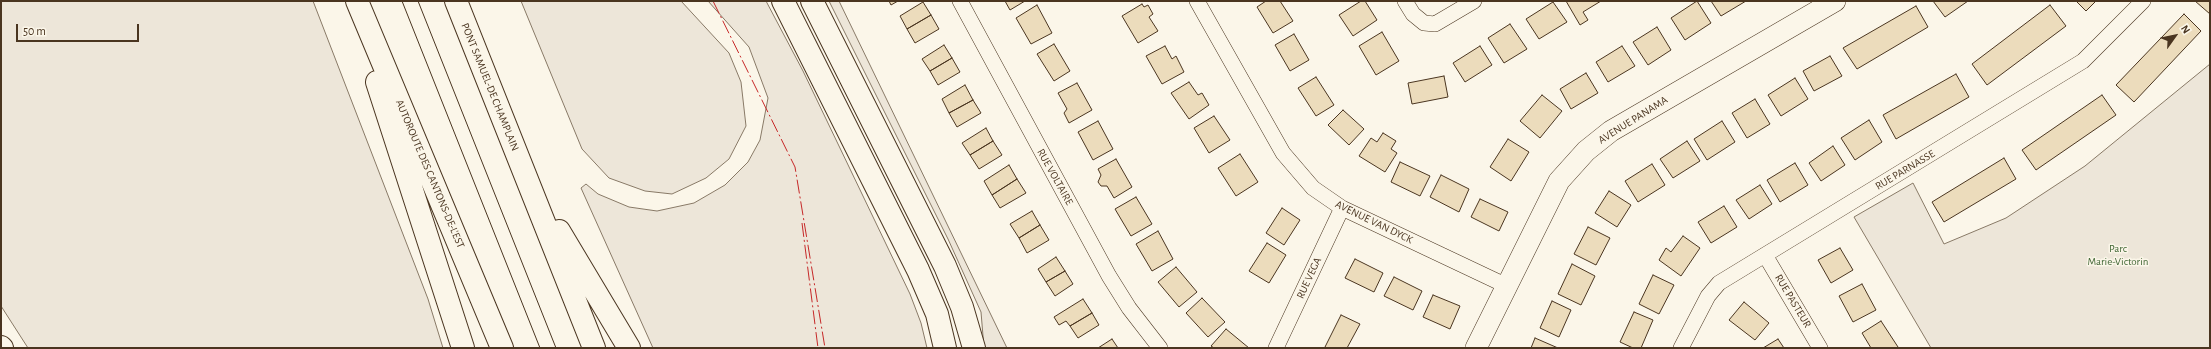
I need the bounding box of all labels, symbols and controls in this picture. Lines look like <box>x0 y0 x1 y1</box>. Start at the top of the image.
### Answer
scale bar <box>18 16 141 42</box>
north arrow <box>2155 16 2195 56</box>
street label: PONT SAMUEL-DE CHAMPLAIN <box>458 21 522 153</box>
text: N <box>2179 23 2192 35</box>
text: 50 m <box>23 25 46 37</box>
street label: AVENUE PANAMA <box>1596 93 1670 147</box>
street label: AUTOROUTE DES CANTONS-DE-L'EST <box>393 98 467 250</box>
street label: RUE VOLTAIRE <box>1034 146 1076 208</box>
street label: RUE PARNASSE <box>1873 147 1937 193</box>
street label: AVENUE VAN DYCK <box>1333 198 1415 246</box>
park label: Parc Marie-Victorin <box>2088 242 2148 268</box>
street label: RUE VEGA <box>1294 255 1324 301</box>
street label: RUE PASTEUR <box>1772 272 1814 330</box>

